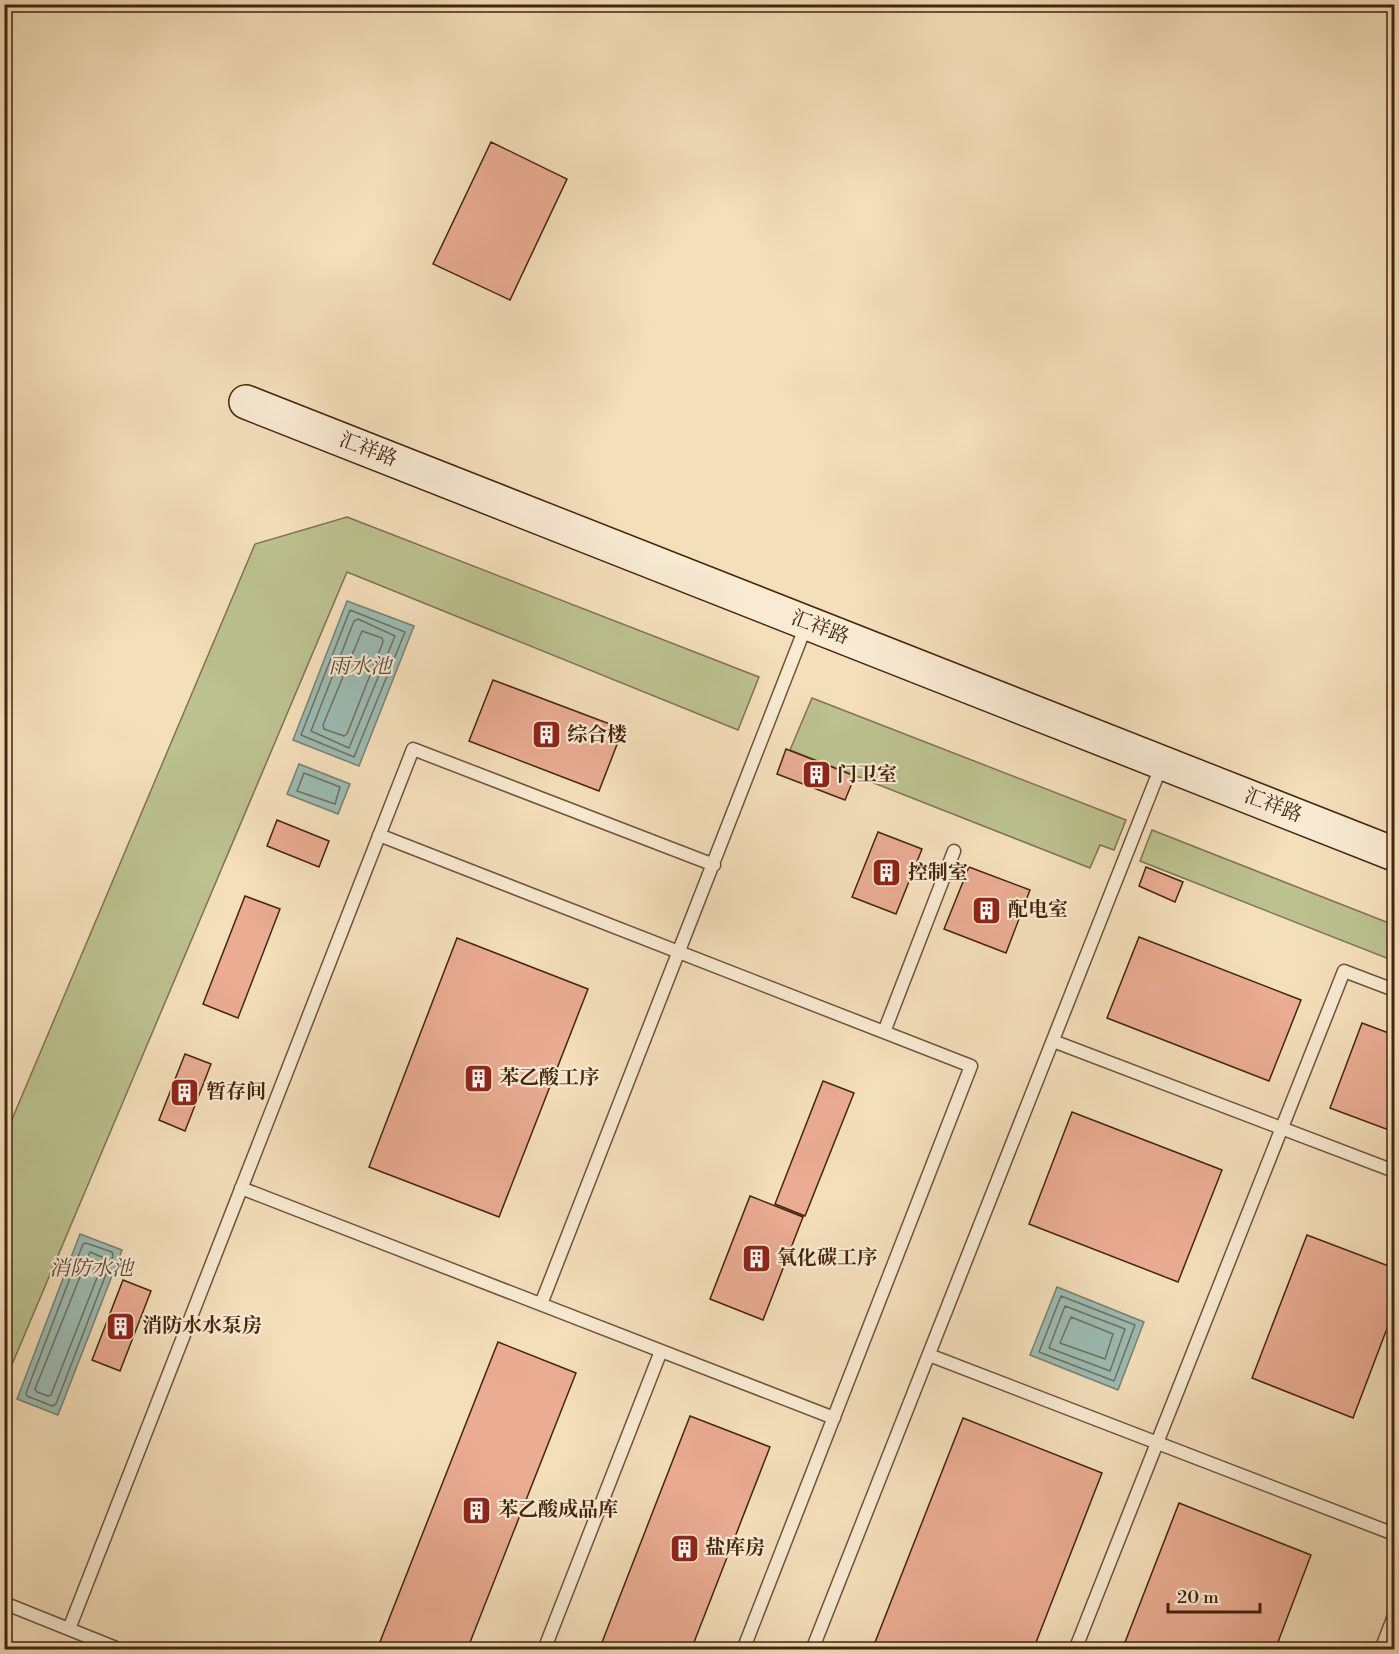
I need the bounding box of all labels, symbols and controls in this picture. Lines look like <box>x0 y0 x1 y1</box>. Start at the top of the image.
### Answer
street label: 汇祥路 <box>336 428 400 472</box>
street label: 汇祥路 <box>788 606 852 650</box>
water label: 雨水池 <box>329 654 393 680</box>
building icon: 综合楼 <box>530 719 562 751</box>
place label: 综合楼 <box>567 723 627 748</box>
building icon: 门卫室 <box>800 759 832 791</box>
place label: 门卫室 <box>837 763 897 788</box>
street label: 汇祥路 <box>1241 784 1305 828</box>
building icon: 控制室 <box>871 857 903 889</box>
place label: 控制室 <box>908 861 968 886</box>
building icon: 配电室 <box>971 894 1003 926</box>
place label: 配电室 <box>1008 898 1068 923</box>
building icon: 苯乙酸工序 <box>462 1062 494 1094</box>
place label: 苯乙酸工序 <box>499 1066 599 1091</box>
building icon: 暂存间 <box>169 1076 201 1108</box>
place label: 暂存间 <box>206 1080 266 1105</box>
building icon: 氧化碳工序 <box>740 1242 772 1274</box>
place label: 氧化碳工序 <box>777 1246 877 1271</box>
water label: 消防水池 <box>49 1256 135 1282</box>
building icon: 消防水水泵房 <box>105 1310 137 1342</box>
place label: 消防水水泵房 <box>142 1314 262 1339</box>
building icon: 苯乙酸成品库 <box>461 1494 493 1526</box>
place label: 苯乙酸成品库 <box>498 1498 618 1523</box>
building icon: 盐库房 <box>668 1532 700 1564</box>
place label: 盐库房 <box>705 1536 765 1561</box>
scale bar <box>1168 1576 1260 1614</box>
text: 20 m <box>1177 1586 1219 1609</box>

